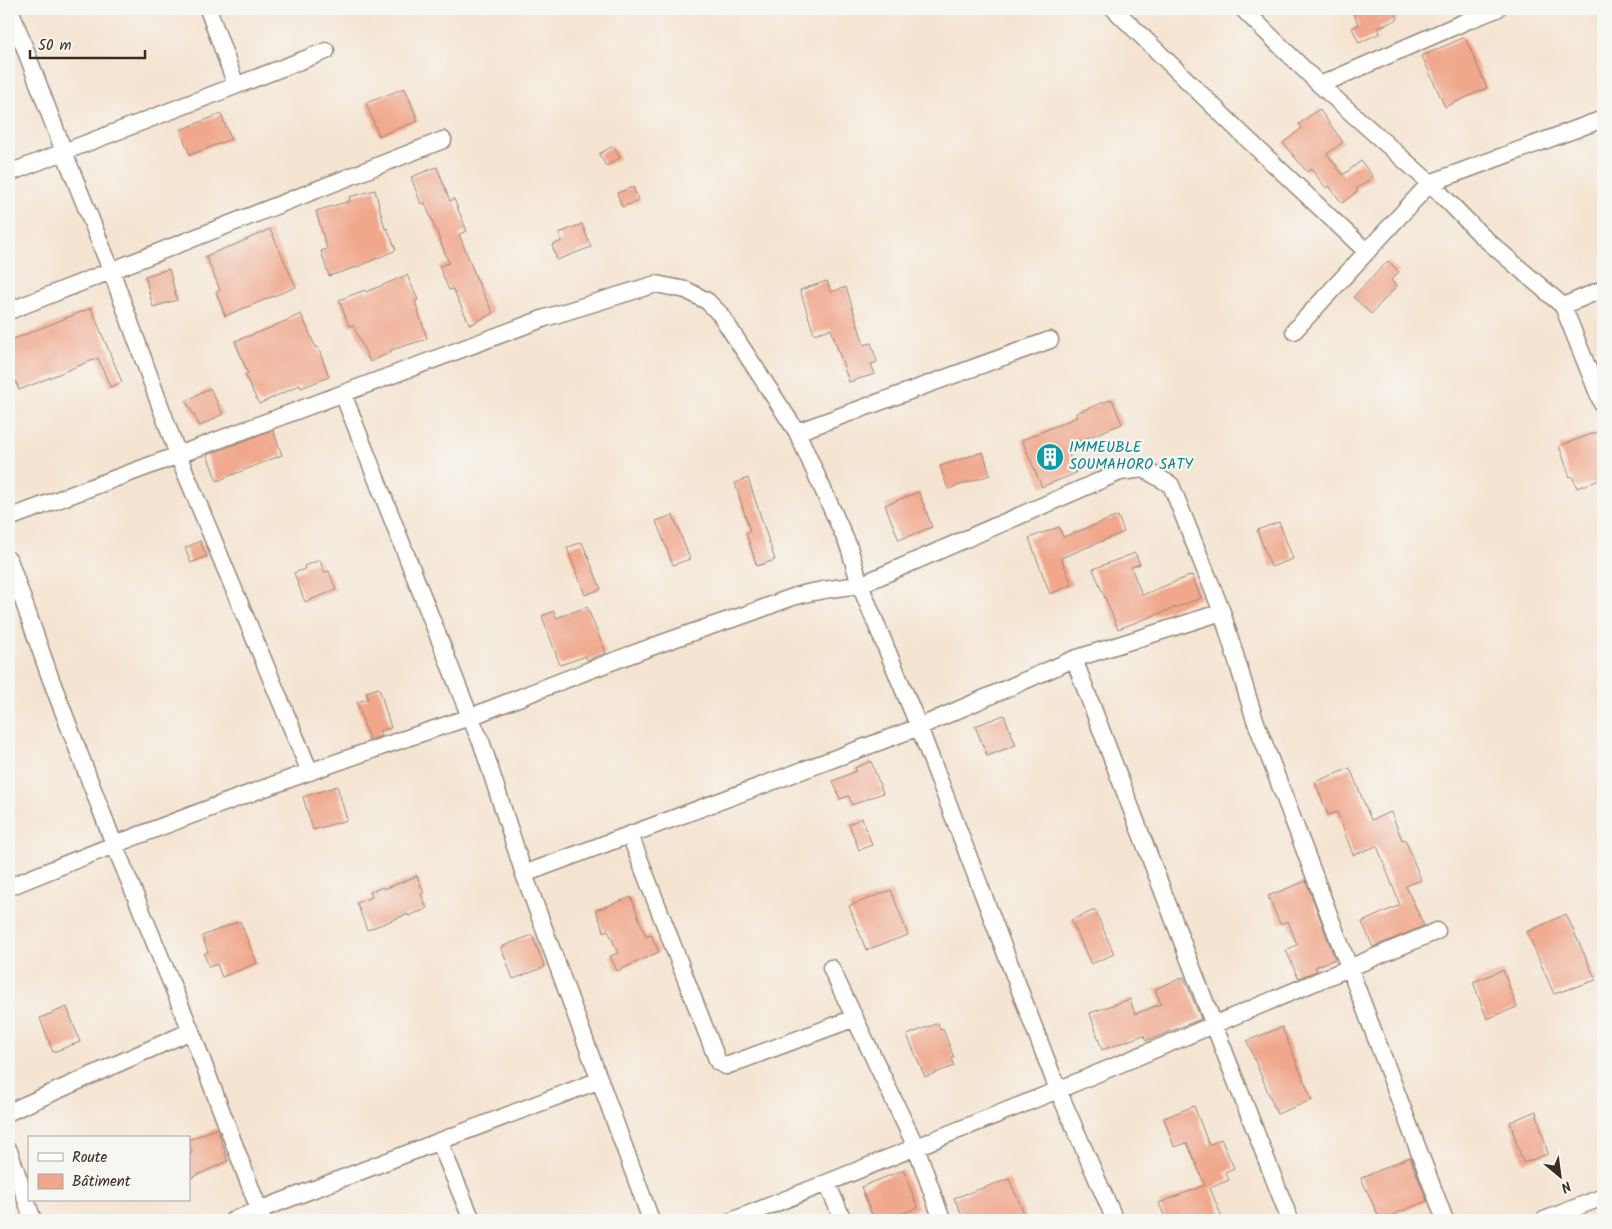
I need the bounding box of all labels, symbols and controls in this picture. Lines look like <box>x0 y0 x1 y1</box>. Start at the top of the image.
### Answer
scale bar <box>30 28 145 60</box>
text: 50 m <box>38 34 72 58</box>
place label: IMMEUBLE SOUMAHORO SATY <box>1069 436 1194 477</box>
building icon: IMMEUBLE SOUMAHORO SATY <box>1035 442 1065 472</box>
legend <box>28 1136 190 1202</box>
text: Route <box>72 1146 108 1170</box>
north arrow <box>1534 1152 1584 1202</box>
text: Bâtiment <box>72 1170 131 1194</box>
text: N <box>1556 1175 1575 1198</box>

